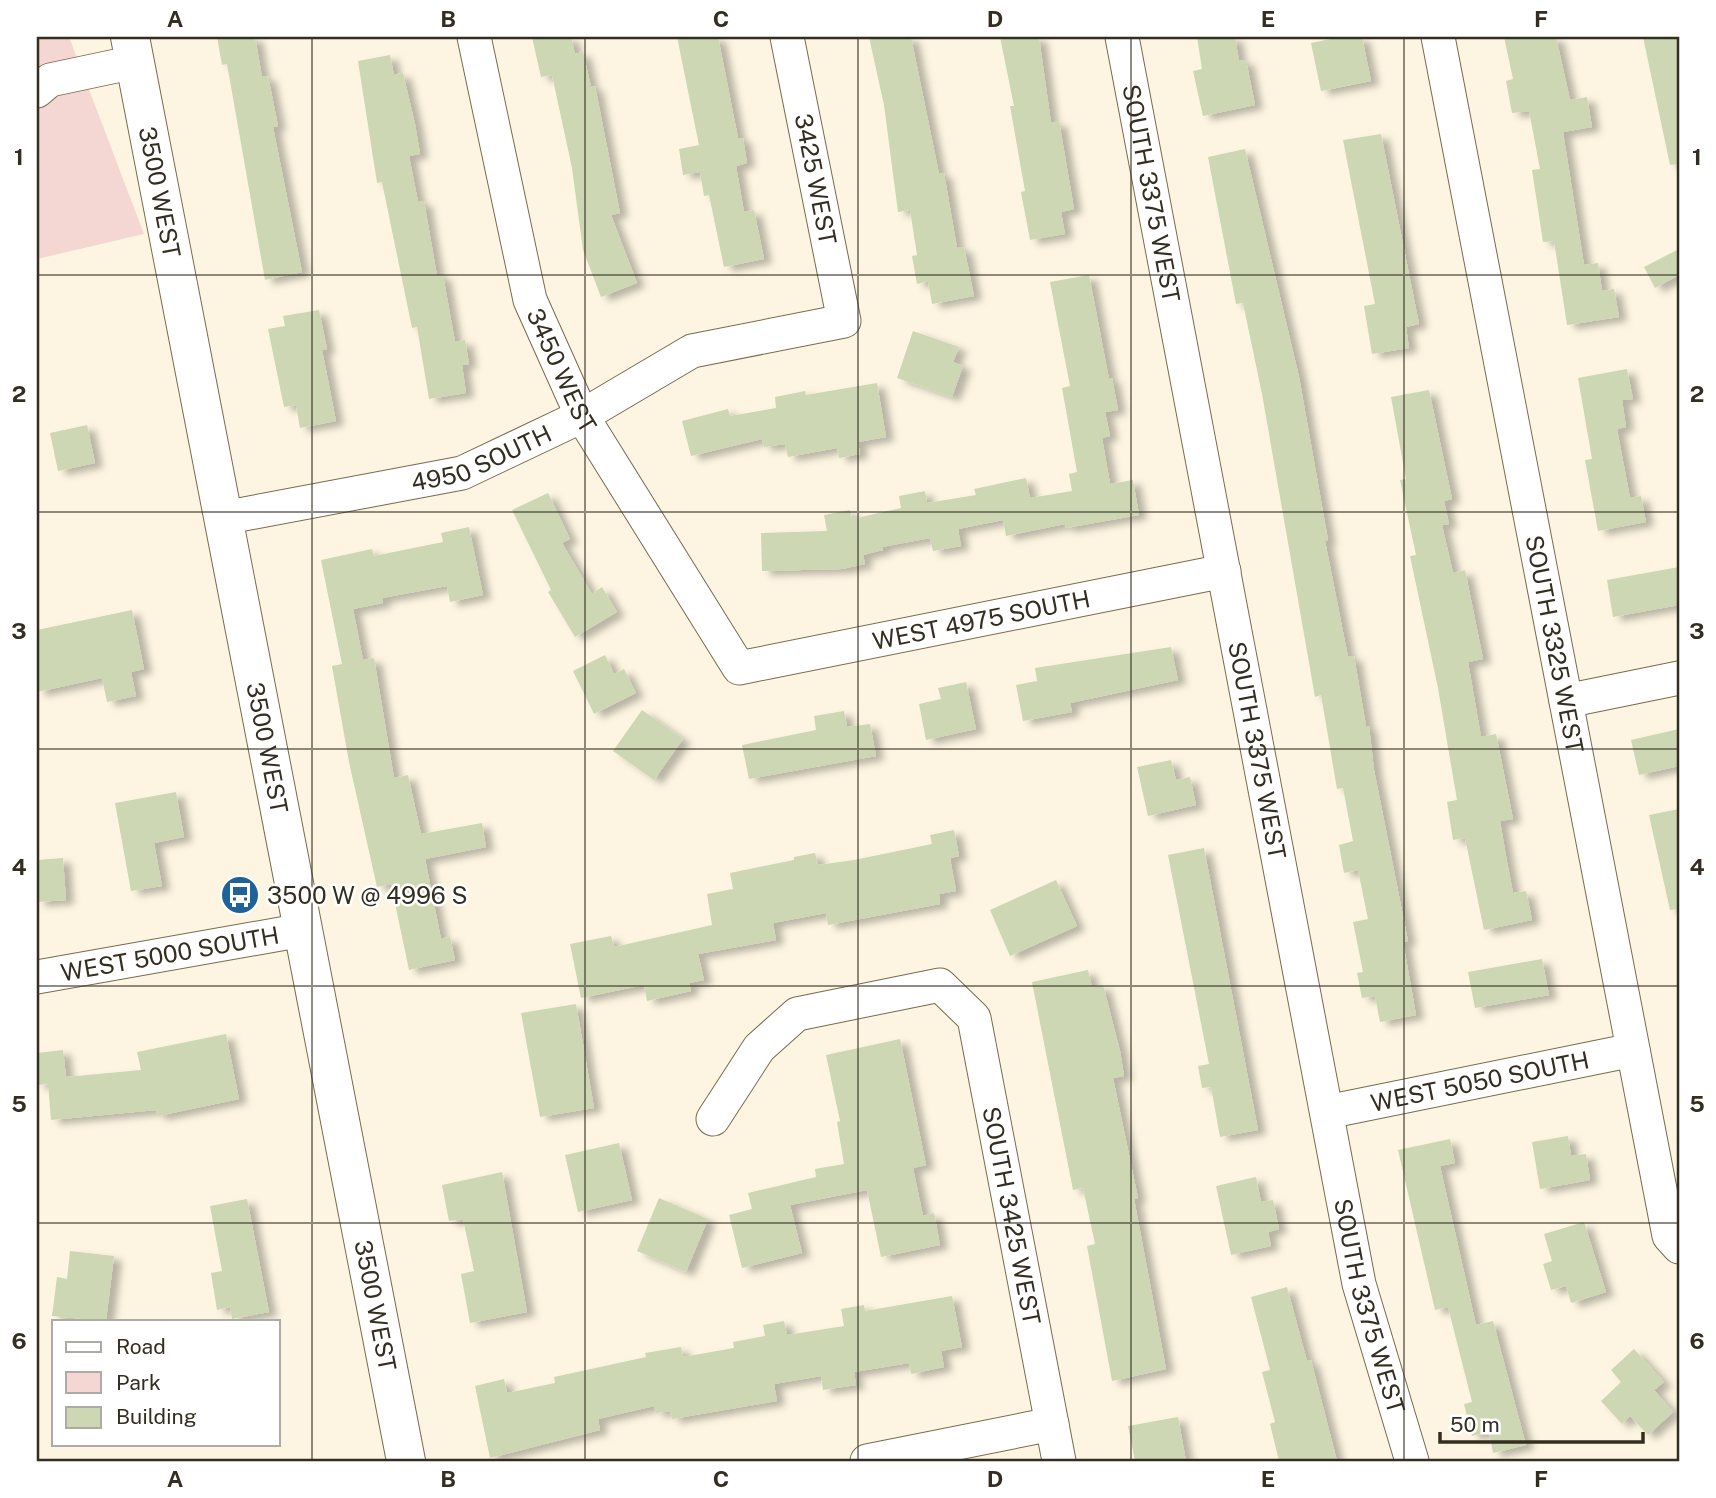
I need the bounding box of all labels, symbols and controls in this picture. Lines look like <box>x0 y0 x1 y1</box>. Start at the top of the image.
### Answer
text: A <box>167 5 184 32</box>
text: B <box>440 5 456 32</box>
text: C <box>713 5 729 32</box>
text: D <box>987 5 1003 32</box>
text: E <box>1261 5 1275 32</box>
text: F <box>1534 5 1548 32</box>
street label: SOUTH 3375 WEST <box>1117 82 1186 304</box>
street label: 3425 WEST <box>790 111 842 247</box>
street label: 3500 WEST <box>134 124 186 260</box>
text: 1 <box>14 143 24 170</box>
text: 1 <box>1692 143 1702 170</box>
street label: 3450 WEST <box>522 304 603 437</box>
text: 2 <box>12 380 26 407</box>
text: 2 <box>1690 380 1704 407</box>
street label: 4950 SOUTH <box>409 419 556 496</box>
street label: SOUTH 3325 WEST <box>1520 533 1590 755</box>
street label: WEST 4975 SOUTH <box>870 584 1093 655</box>
text: 3 <box>11 617 27 644</box>
text: 3 <box>1689 617 1705 644</box>
street label: SOUTH 3375 WEST <box>1223 639 1292 861</box>
street label: 3500 WEST <box>241 680 294 816</box>
text: 4 <box>11 853 27 880</box>
text: 4 <box>1689 853 1705 880</box>
bus stop icon: 3500 W @ 4996 S <box>219 874 261 916</box>
place label: 3500 W @ 4996 S <box>267 881 468 909</box>
street label: WEST 5000 SOUTH <box>59 920 281 987</box>
street label: WEST 5050 SOUTH <box>1368 1045 1592 1117</box>
text: 5 <box>11 1090 27 1117</box>
text: 5 <box>1689 1090 1705 1117</box>
street label: SOUTH 3425 WEST <box>977 1104 1046 1327</box>
street label: SOUTH 3375 WEST <box>1329 1196 1411 1417</box>
street label: 3500 WEST <box>349 1238 402 1373</box>
legend <box>52 1320 280 1446</box>
text: 6 <box>11 1327 27 1354</box>
text: 6 <box>1689 1327 1705 1354</box>
text: Road <box>116 1334 166 1359</box>
text: Park <box>116 1370 161 1395</box>
scale bar <box>1440 1400 1642 1444</box>
text: Building <box>116 1404 197 1429</box>
text: 50 m <box>1450 1412 1500 1437</box>
text: A <box>167 1465 184 1492</box>
text: B <box>440 1465 456 1492</box>
text: C <box>713 1465 729 1492</box>
text: D <box>987 1465 1003 1492</box>
text: E <box>1261 1465 1275 1492</box>
text: F <box>1534 1465 1548 1492</box>

